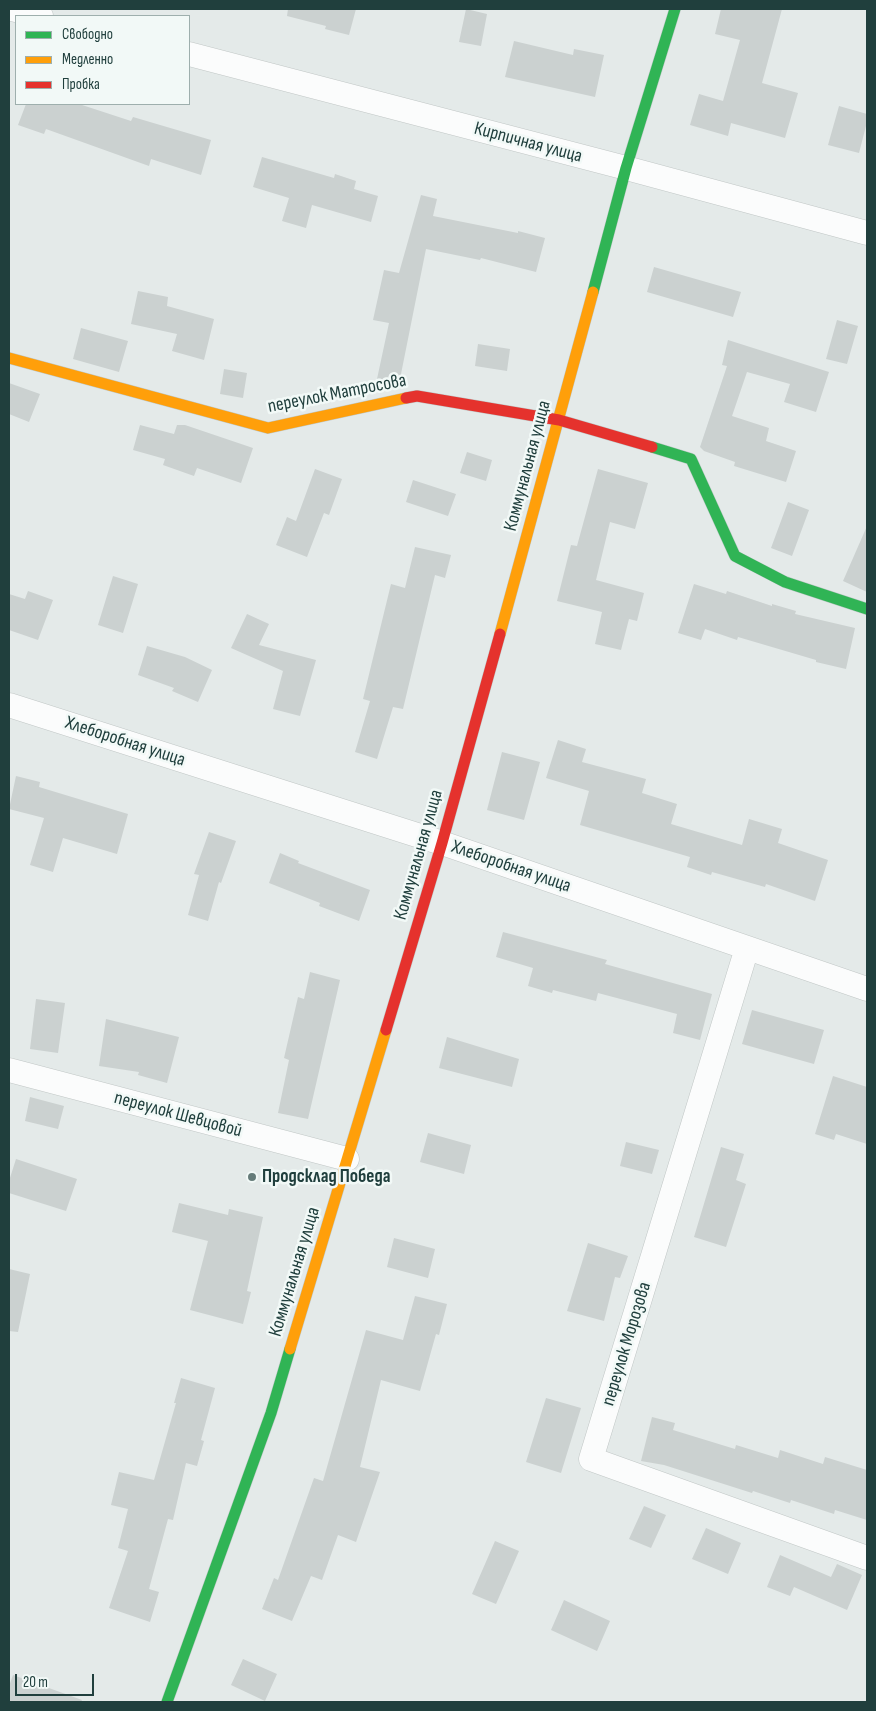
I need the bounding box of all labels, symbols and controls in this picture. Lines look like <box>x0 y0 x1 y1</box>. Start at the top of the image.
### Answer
legend <box>15 15 190 105</box>
text: Свободно <box>62 25 113 44</box>
text: Медленно <box>62 50 113 69</box>
text: Пробка <box>62 75 100 94</box>
street label: Кирпичная улица <box>472 118 584 168</box>
street label: переулок Матросова <box>266 369 408 419</box>
street label: Коммунальная улица <box>500 398 556 534</box>
street label: Хлеборобная улица <box>62 712 188 772</box>
street label: Коммунальная улица <box>390 787 448 923</box>
street label: Хлеборобная улица <box>448 836 574 898</box>
street label: переулок Шевцовой <box>112 1087 244 1143</box>
place label: Продсклад Победа <box>262 1166 390 1188</box>
marker: Продсклад Победа <box>246 1171 258 1183</box>
street label: Коммунальная улица <box>264 1205 326 1339</box>
street label: переулок Морозова <box>597 1279 657 1409</box>
scale bar <box>18 1664 96 1696</box>
text: 20 m <box>23 1673 48 1692</box>

